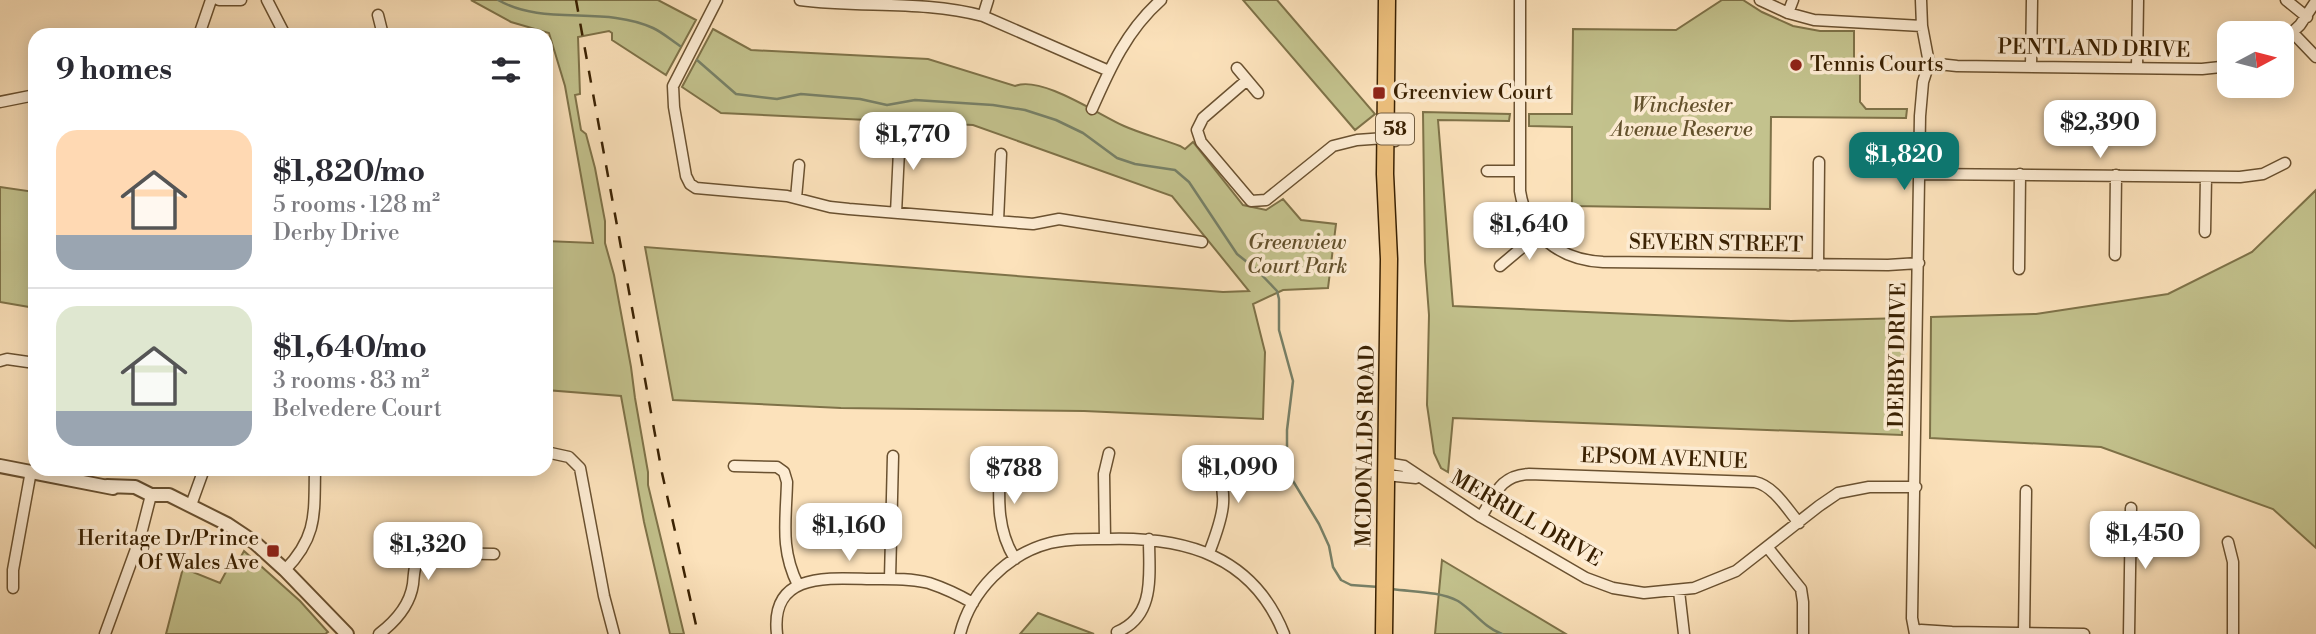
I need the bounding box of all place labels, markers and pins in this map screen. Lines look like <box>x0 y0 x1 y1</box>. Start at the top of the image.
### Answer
place label: Tennis Courts <box>1810 52 1943 78</box>
marker: Tennis Courts <box>1788 57 1804 73</box>
place label: Greenview Court <box>1393 80 1554 106</box>
marker: Greenview Court <box>1371 85 1387 101</box>
pin: $2,390 <box>2043 100 2157 160</box>
pin: $1,770 <box>856 113 970 172</box>
pin: $1,820 <box>1847 132 1961 192</box>
pin: $1,640 <box>1472 202 1586 262</box>
pin: $1,090 <box>1181 446 1295 505</box>
pin: $788 <box>973 447 1055 506</box>
pin: $1,160 <box>792 504 906 563</box>
pin: $1,450 <box>2088 512 2202 571</box>
pin: $1,320 <box>371 522 485 582</box>
place label: Heritage Dr/Prince Of Wales Ave <box>78 526 259 576</box>
marker: Heritage Dr/Prince Of Wales Ave <box>265 543 281 559</box>

